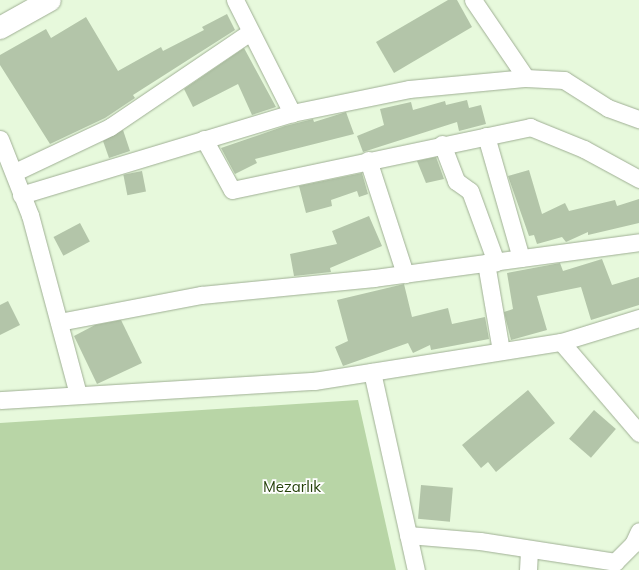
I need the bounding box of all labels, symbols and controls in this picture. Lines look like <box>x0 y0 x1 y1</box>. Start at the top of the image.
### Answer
park label: Mezarlık <box>263 478 321 496</box>

